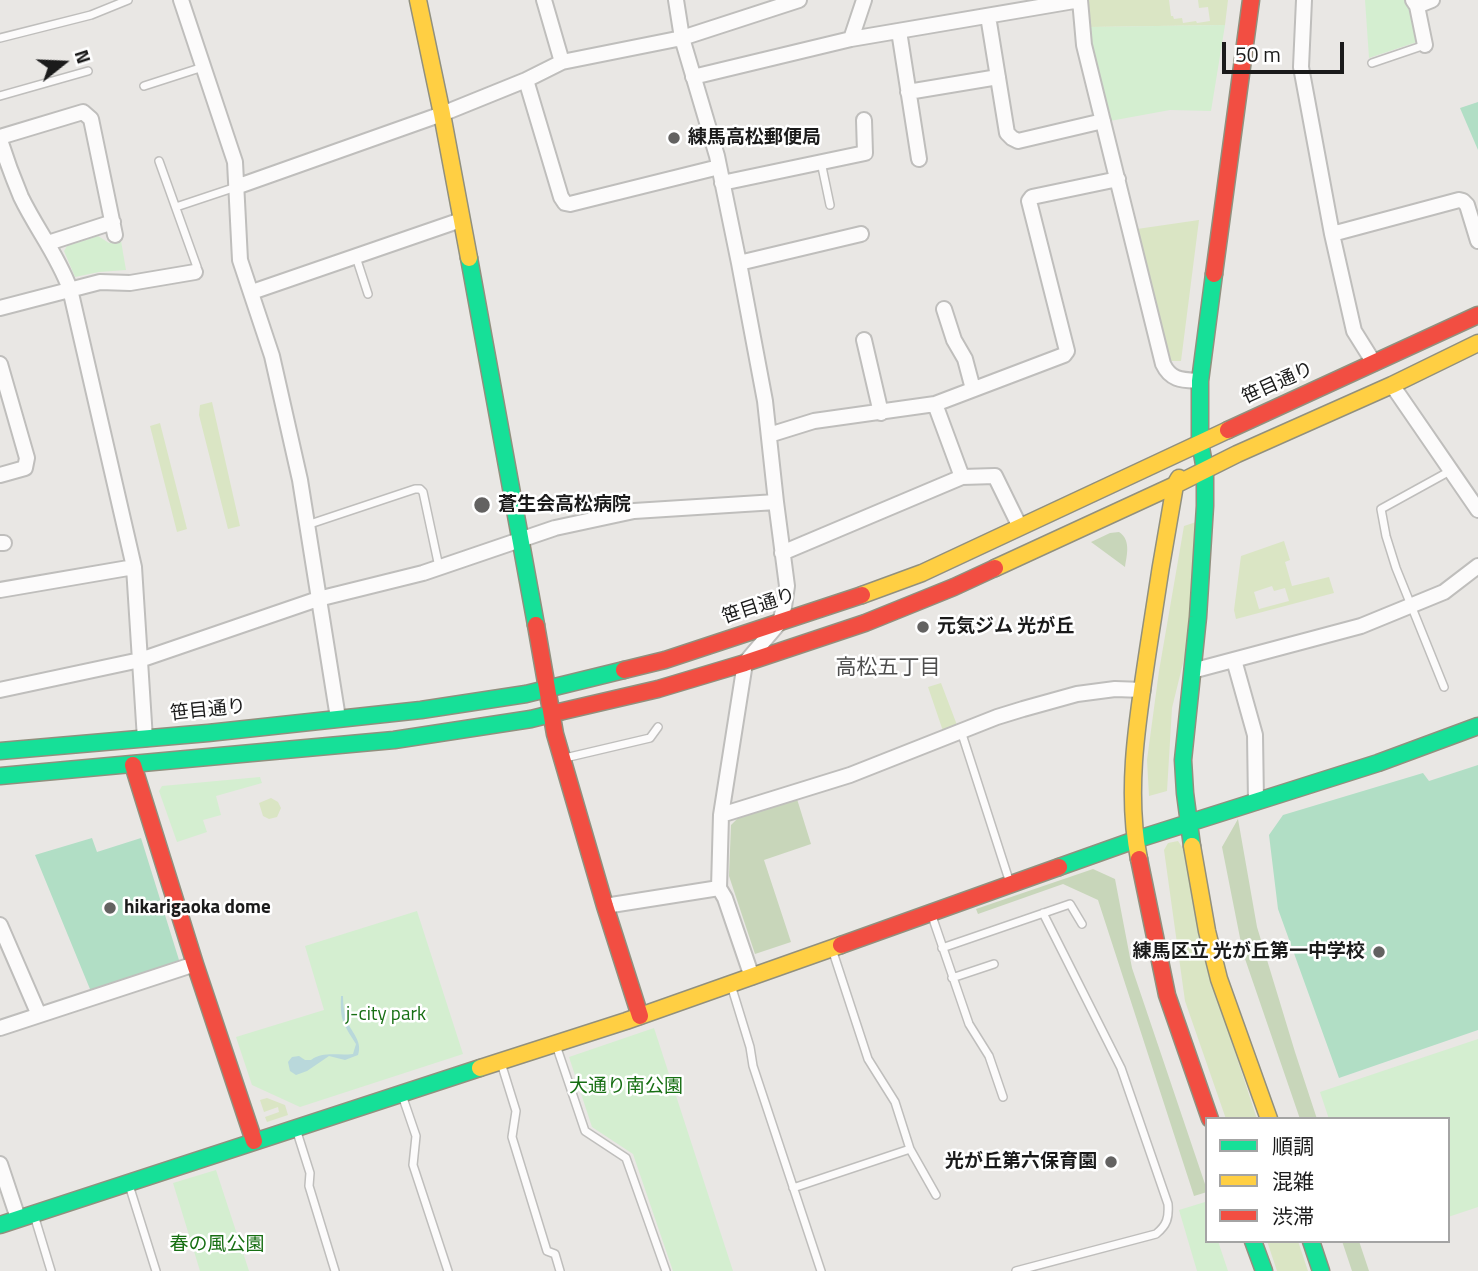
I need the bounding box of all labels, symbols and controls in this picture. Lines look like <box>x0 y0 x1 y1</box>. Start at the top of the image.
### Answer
north arrow <box>28 28 98 98</box>
scale bar <box>1226 28 1348 72</box>
text: 50 m <box>1235 38 1281 70</box>
text: N <box>68 46 99 67</box>
place label: 練馬高松郵便局 <box>688 127 821 149</box>
marker: 練馬高松郵便局 <box>666 130 682 146</box>
street label: 笹目通り <box>1239 358 1317 410</box>
place label: 蒼生会高松病院 <box>498 494 631 516</box>
marker: 蒼生会高松病院 <box>472 495 492 515</box>
street label: 笹目通り <box>719 584 799 630</box>
place label: 元気ジム 光が丘 <box>937 616 1074 638</box>
marker: 元気ジム 光が丘 <box>915 619 931 635</box>
district label: 高松五丁目 <box>836 656 940 682</box>
street label: 笹目通り <box>169 696 247 726</box>
place label: hikarigaoka dome <box>124 897 271 919</box>
marker: hikarigaoka dome <box>102 900 118 916</box>
place label: 練馬区立 光が丘第一中学校 <box>1133 941 1365 963</box>
marker: 練馬区立 光が丘第一中学校 <box>1371 944 1387 960</box>
park label: j-city park <box>346 1004 426 1026</box>
park label: 大通り南公園 <box>569 1076 683 1098</box>
legend <box>1205 1117 1450 1243</box>
text: 順調 <box>1272 1130 1314 1162</box>
place label: 光が丘第六保育園 <box>945 1151 1097 1173</box>
marker: 光が丘第六保育園 <box>1103 1154 1119 1170</box>
text: 混雑 <box>1272 1165 1314 1197</box>
text: 渋滞 <box>1272 1200 1314 1232</box>
park label: 春の風公園 <box>170 1234 264 1256</box>

